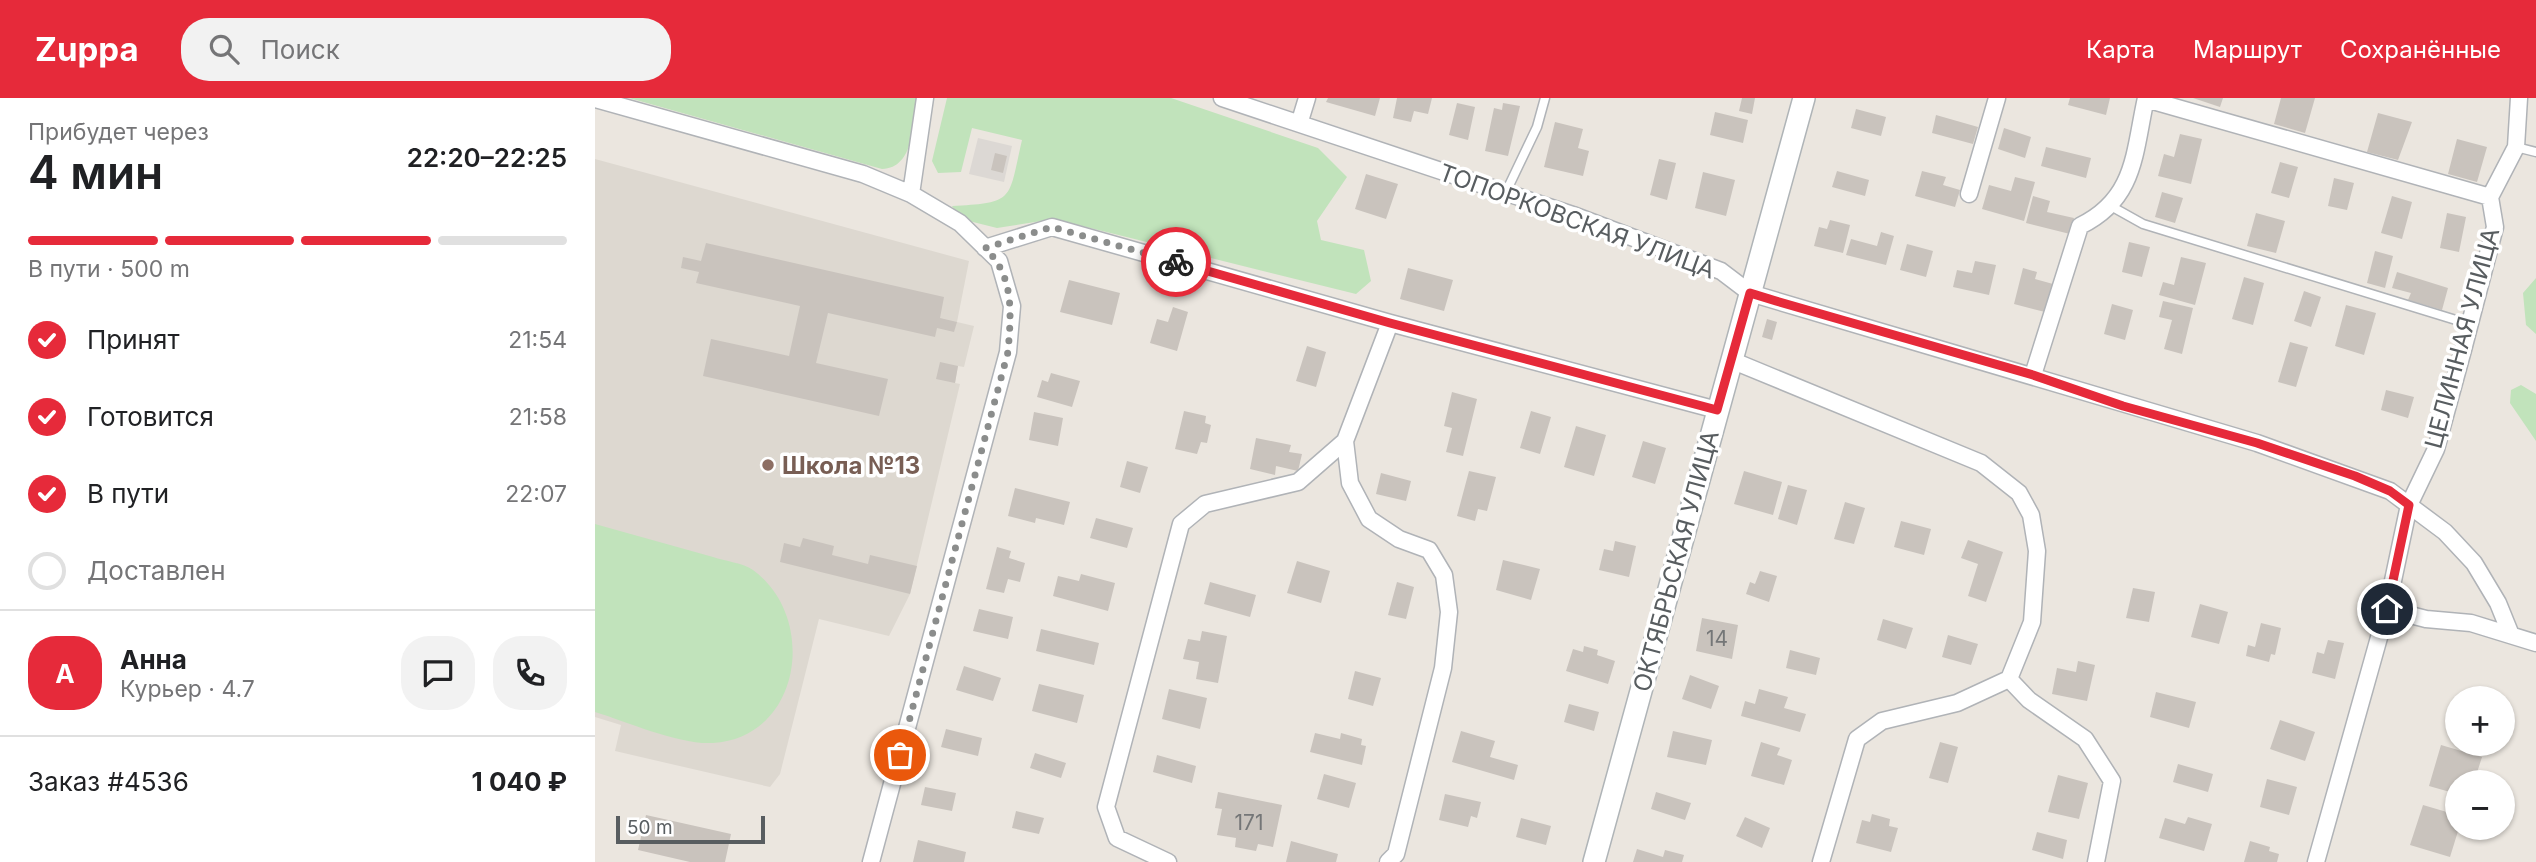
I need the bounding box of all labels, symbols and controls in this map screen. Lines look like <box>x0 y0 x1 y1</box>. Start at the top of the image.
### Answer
search box <box>181 18 671 81</box>
text: Zuppa <box>35 29 139 69</box>
icon: search <box>205 30 243 68</box>
text: Поиск <box>261 34 340 65</box>
text: Карта <box>2086 35 2155 64</box>
text: Маршрут <box>2193 35 2302 64</box>
text: Сохранённые <box>2340 35 2501 64</box>
text: Прибудет через <box>28 118 209 146</box>
text: 22:20–22:25 <box>407 142 567 173</box>
text: 4 мин <box>28 144 163 200</box>
street label: ТОПОРКОВСКАЯ УЛИЦА <box>1435 158 1719 284</box>
street label: ЦЕЛИННАЯ УЛИЦА <box>2419 225 2505 451</box>
courier <box>1141 227 1211 297</box>
icon: bike <box>1157 243 1195 281</box>
text: В пути · 500 m <box>28 255 190 283</box>
icon: check <box>28 321 66 359</box>
text: Принят <box>87 324 180 355</box>
text: 21:54 <box>508 326 567 354</box>
icon: check <box>28 398 66 436</box>
text: Готовится <box>87 401 214 432</box>
text: 21:58 <box>509 403 567 431</box>
street label: ОКТЯБРЬСКАЯ УЛИЦА <box>1627 427 1725 695</box>
place label: Школа №13 <box>782 451 920 480</box>
marker: Школа №13 <box>760 457 776 473</box>
icon: check <box>28 475 66 513</box>
text: В пути <box>87 478 169 509</box>
text: 22:07 <box>505 480 567 508</box>
text: Доставлен <box>87 555 226 586</box>
pin <box>2357 579 2417 639</box>
icon: home <box>2368 590 2406 628</box>
house number: 14 <box>1706 626 1728 651</box>
button: chat <box>401 636 475 710</box>
button: phone <box>493 636 567 710</box>
text: Анна <box>120 644 187 675</box>
text: А <box>55 658 75 689</box>
text: Курьер · 4.7 <box>120 675 255 703</box>
map controls <box>2445 686 2515 840</box>
button: + <box>2445 686 2515 756</box>
pin <box>870 725 930 785</box>
icon: bag <box>881 736 919 774</box>
text: Заказ #4536 <box>28 766 189 797</box>
text: 1 040 ₽ <box>472 766 567 797</box>
button: − <box>2445 770 2515 840</box>
house number: 171 <box>1235 810 1263 835</box>
scale bar <box>616 813 765 845</box>
text: 50 m <box>627 816 673 839</box>

